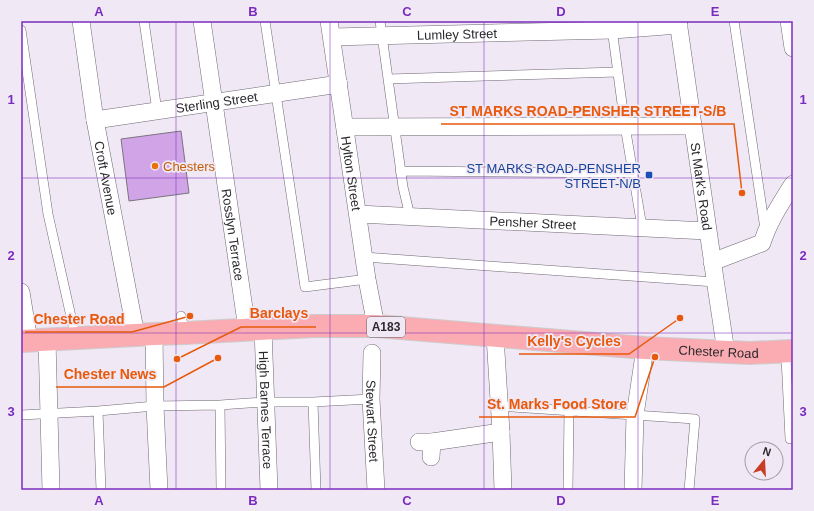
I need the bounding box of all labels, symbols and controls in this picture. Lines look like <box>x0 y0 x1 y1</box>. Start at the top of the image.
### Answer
text: A <box>94 4 104 19</box>
text: B <box>248 4 258 19</box>
text: C <box>402 4 412 19</box>
text: D <box>556 4 566 19</box>
text: E <box>711 4 720 19</box>
street label: Lumley Street <box>417 26 498 43</box>
street label: Sterling Street <box>175 89 259 116</box>
text: 1 <box>7 92 15 107</box>
text: 1 <box>799 92 807 107</box>
callout: ST MARKS ROAD-PENSHER STREET-S/B <box>441 98 734 124</box>
text: ST MARKS ROAD-PENSHER STREET-S/B <box>450 103 726 119</box>
street label: Hylton Street <box>338 135 364 212</box>
street label: Croft Avenue <box>91 140 120 216</box>
street label: St Mark's Road <box>687 142 715 231</box>
place label: Chesters <box>163 159 216 174</box>
marker: Chesters <box>150 161 160 171</box>
place label: ST MARKS ROAD-PENSHER STREET-N/B <box>466 161 641 191</box>
marker: ST MARKS ROAD-PENSHER STREET-N/B <box>644 170 654 180</box>
street label: Rosslyn Terrace <box>219 188 247 282</box>
street label: Pensher Street <box>489 213 577 233</box>
text: 2 <box>7 248 15 263</box>
text: 2 <box>799 248 807 263</box>
callout: Barclays <box>241 301 316 327</box>
text: Barclays <box>250 305 308 321</box>
callout: Chester Road <box>25 306 132 332</box>
text: Chester Road <box>33 311 125 327</box>
road number: A183 <box>367 317 405 337</box>
callout: Kelly's Cycles <box>519 328 629 354</box>
text: Kelly's Cycles <box>527 333 621 349</box>
street label: Chester Road <box>678 343 759 361</box>
street label: High Barnes Terrace <box>256 351 275 469</box>
callout: Chester News <box>56 361 164 387</box>
text: Chester News <box>64 366 157 382</box>
street label: Stewart Street <box>363 380 381 463</box>
callout: St. Marks Food Store <box>479 391 635 417</box>
text: St. Marks Food Store <box>487 396 627 412</box>
text: 3 <box>7 404 15 419</box>
text: 3 <box>799 404 807 419</box>
north arrow <box>744 441 784 481</box>
text: N <box>761 445 773 458</box>
text: A <box>94 493 104 508</box>
text: B <box>248 493 258 508</box>
text: C <box>402 493 412 508</box>
text: D <box>556 493 566 508</box>
text: E <box>711 493 720 508</box>

